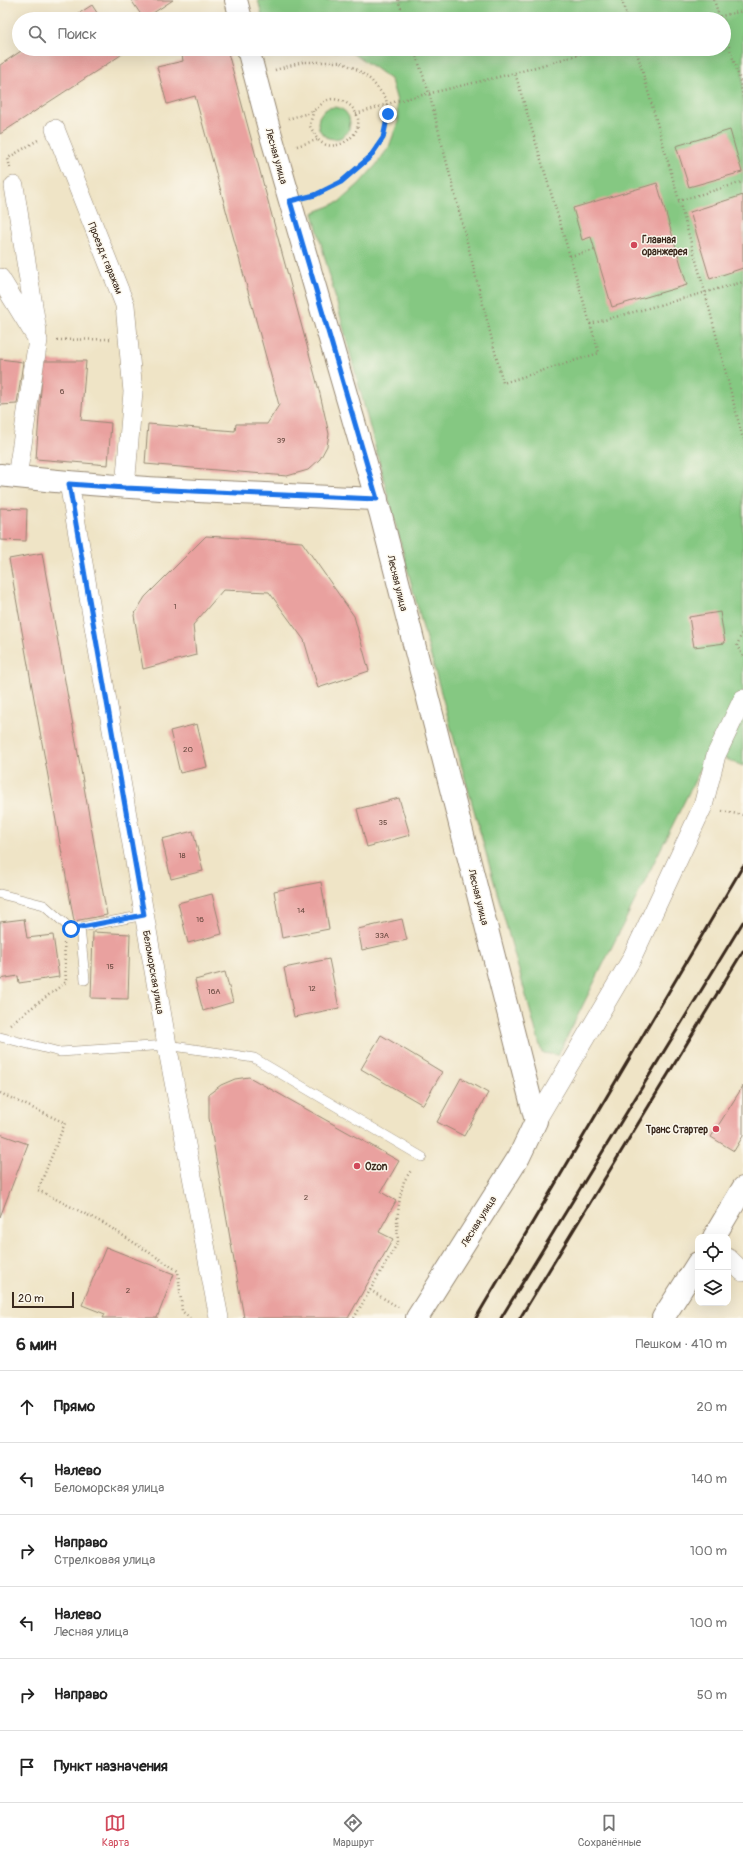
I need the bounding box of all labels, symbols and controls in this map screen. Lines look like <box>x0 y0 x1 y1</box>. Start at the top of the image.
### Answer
search box <box>12 12 731 56</box>
icon: search <box>26 23 48 45</box>
text: Поиск <box>58 25 97 44</box>
route end <box>379 105 397 123</box>
street label: Лесная улица <box>262 126 290 186</box>
street label: Проезд к гаражам <box>85 221 125 296</box>
place label: Главная оранжерея <box>641 234 688 258</box>
marker: Главная оранжерея <box>629 240 639 250</box>
house number: 6 <box>60 387 65 396</box>
house number: 39 <box>277 436 285 445</box>
street label: Лесная улица <box>384 553 410 613</box>
house number: 1 <box>173 602 177 611</box>
house number: 20 <box>183 745 194 754</box>
house number: 35 <box>379 818 387 827</box>
house number: 18 <box>178 851 186 860</box>
street label: Лесная улица <box>465 867 491 927</box>
house number: 14 <box>297 906 305 915</box>
house number: 16 <box>196 915 204 924</box>
route start <box>62 920 80 938</box>
street label: Беломорская улица <box>140 929 166 1015</box>
house number: 33А <box>375 931 389 940</box>
house number: 15 <box>106 962 114 971</box>
house number: 12 <box>308 984 316 993</box>
house number: 16А <box>208 987 220 996</box>
place label: Транс Стартер <box>645 1124 708 1136</box>
marker: Транс Стартер <box>711 1124 721 1134</box>
marker: Ozon <box>352 1161 362 1171</box>
place label: Ozon <box>365 1161 388 1173</box>
house number: 2 <box>304 1193 309 1202</box>
street label: Лесная улица <box>458 1194 499 1250</box>
map controls <box>695 1234 731 1306</box>
button: locate <box>695 1234 731 1270</box>
button: layers <box>695 1270 731 1306</box>
house number: 2 <box>126 1286 131 1295</box>
scale bar <box>12 1290 74 1309</box>
text: 20 m <box>18 1292 44 1305</box>
text: 6 мин <box>16 1334 57 1355</box>
text: Пешком · 410 m <box>636 1336 727 1352</box>
icon: ahead <box>16 1396 38 1418</box>
text: Прямо <box>54 1397 95 1416</box>
text: 20 m <box>696 1399 727 1415</box>
text: Налево <box>54 1461 101 1480</box>
icon: left <box>16 1468 38 1490</box>
text: 140 m <box>691 1471 727 1487</box>
text: Беломорская улица <box>54 1480 164 1496</box>
text: Направо <box>54 1533 108 1552</box>
icon: right <box>16 1540 38 1562</box>
text: 100 m <box>690 1543 727 1559</box>
text: Стрелковая улица <box>54 1552 155 1568</box>
text: Налево <box>54 1605 101 1624</box>
icon: left <box>16 1612 38 1634</box>
text: 100 m <box>690 1615 727 1631</box>
text: Лесная улица <box>54 1624 129 1640</box>
icon: right <box>16 1684 38 1706</box>
text: Направо <box>54 1685 108 1704</box>
text: 50 m <box>697 1687 727 1703</box>
icon: arrive <box>16 1756 38 1778</box>
text: Пункт назначения <box>54 1757 168 1776</box>
tab: Карта <box>102 1812 129 1849</box>
tab: Маршрут <box>333 1812 374 1849</box>
tab: Сохранённые <box>578 1812 641 1849</box>

